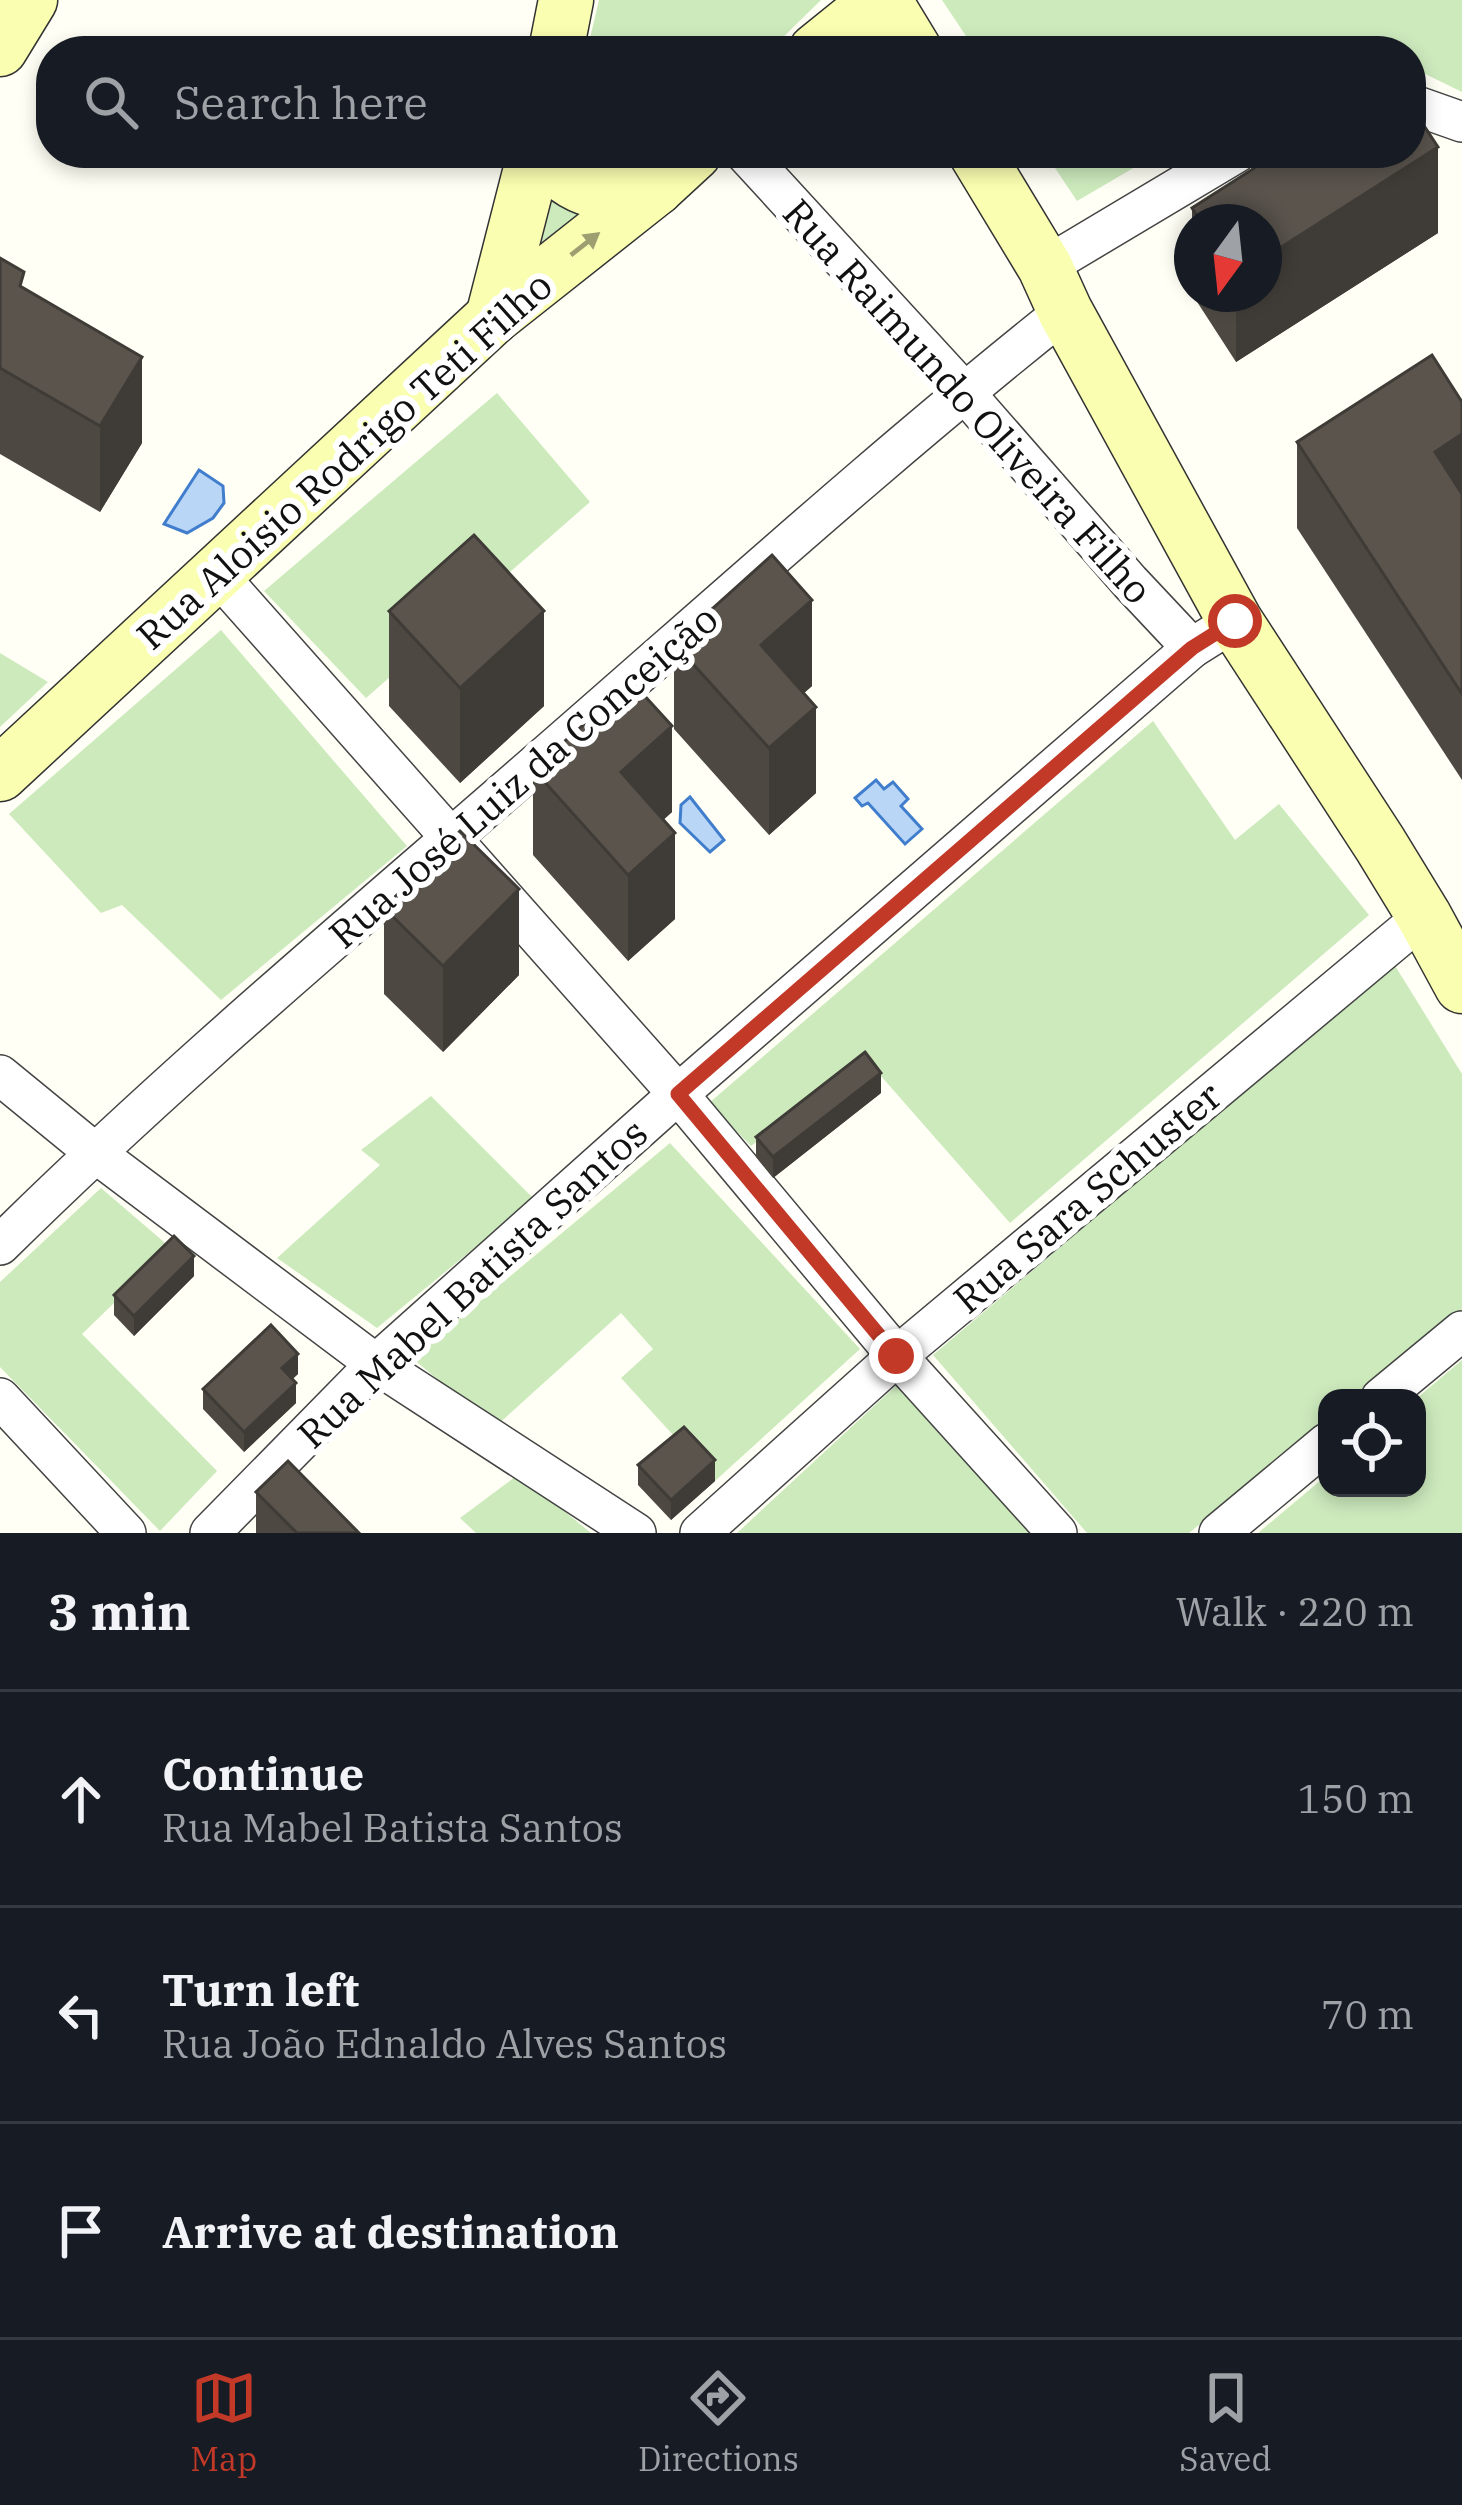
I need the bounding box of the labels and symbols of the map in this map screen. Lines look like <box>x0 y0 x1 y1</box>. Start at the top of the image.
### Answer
street label: Rua Raimundo Oliveira Filho <box>772 188 1164 614</box>
north arrow <box>1174 204 1282 312</box>
one-way arrow <box>570 232 601 257</box>
street label: Rua Aloisio Rodrigo Teti Filho <box>126 260 562 660</box>
street label: Rua José Luiz da Conceição <box>318 593 728 959</box>
route start <box>1208 594 1262 648</box>
street label: Rua Sara Schuster <box>942 1070 1232 1324</box>
street label: Rua Mabel Batista Santos <box>286 1107 658 1459</box>
route end <box>869 1329 923 1383</box>

